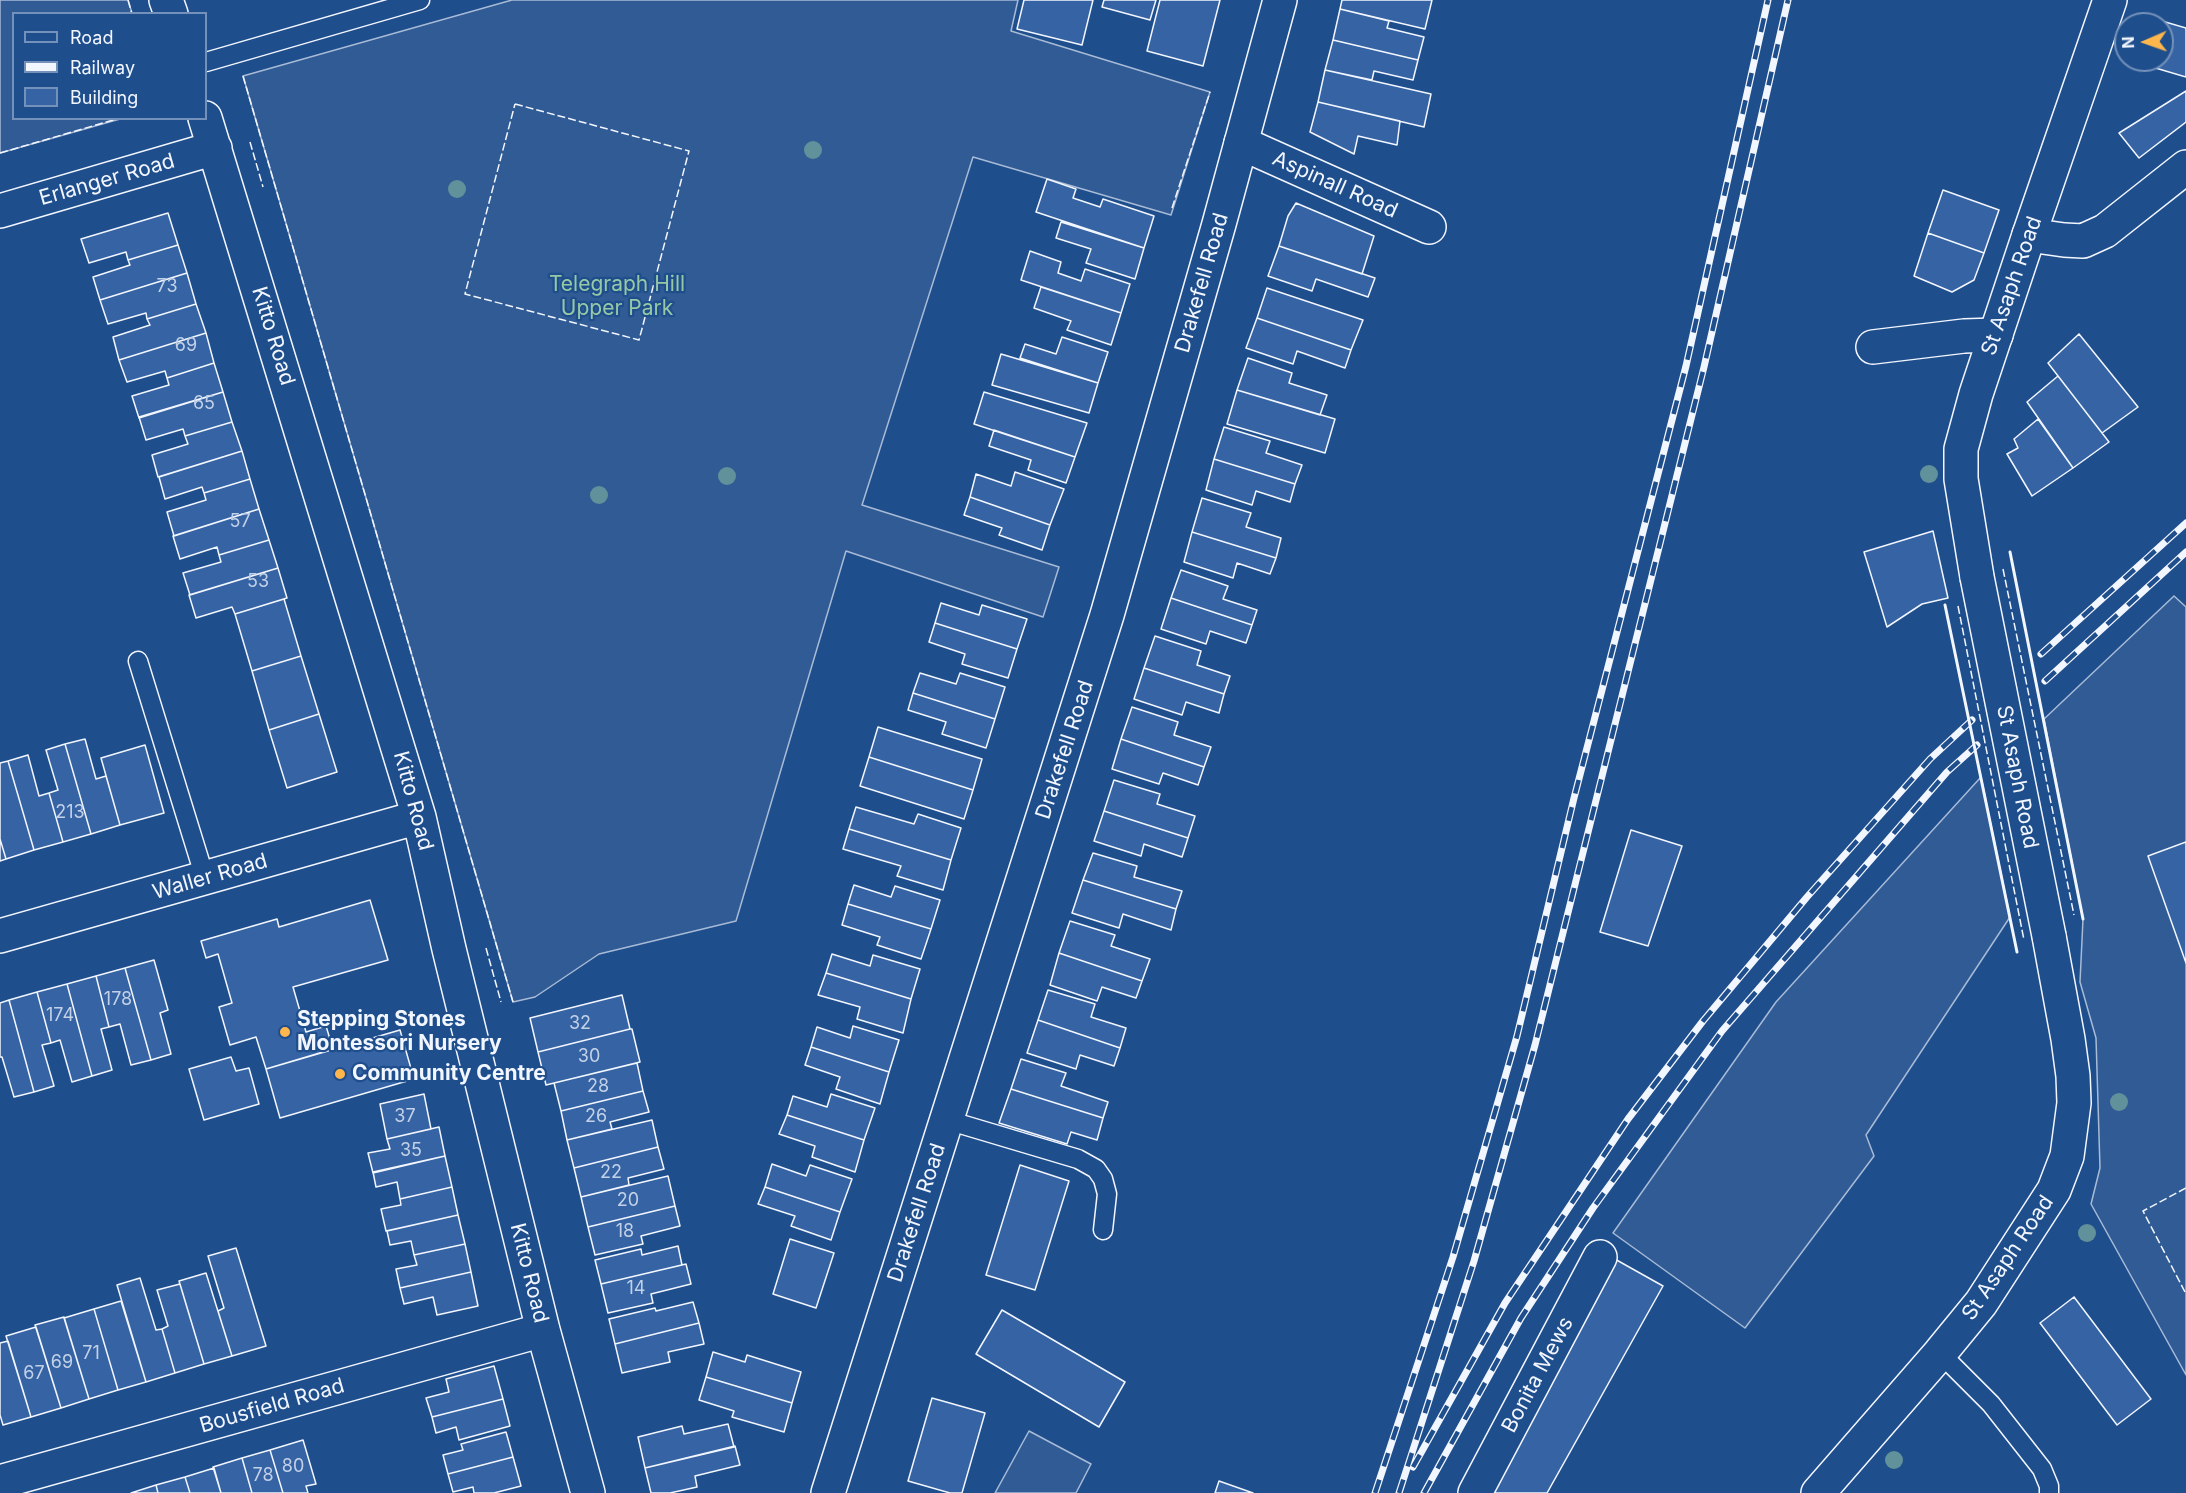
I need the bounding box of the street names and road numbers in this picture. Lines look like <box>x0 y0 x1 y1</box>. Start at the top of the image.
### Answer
street label: Aspinall Road <box>1268 146 1402 224</box>
street label: Erlanger Road <box>36 149 178 211</box>
street label: Drakefell Road <box>1170 210 1234 356</box>
street label: St Asaph Road <box>1976 213 2048 359</box>
street label: Kitto Road <box>246 284 300 388</box>
street label: Drakefell Road <box>1031 677 1099 823</box>
street label: St Asaph Road <box>1991 703 2043 851</box>
street label: Kitto Road <box>388 749 438 853</box>
street label: Waller Road <box>150 849 270 905</box>
street label: Drakefell Road <box>883 1140 951 1286</box>
street label: St Asaph Road <box>1957 1191 2059 1325</box>
street label: Kitto Road <box>504 1221 554 1325</box>
street label: Bonita Mews <box>1497 1313 1579 1437</box>
street label: Bousfield Road <box>197 1373 347 1439</box>

